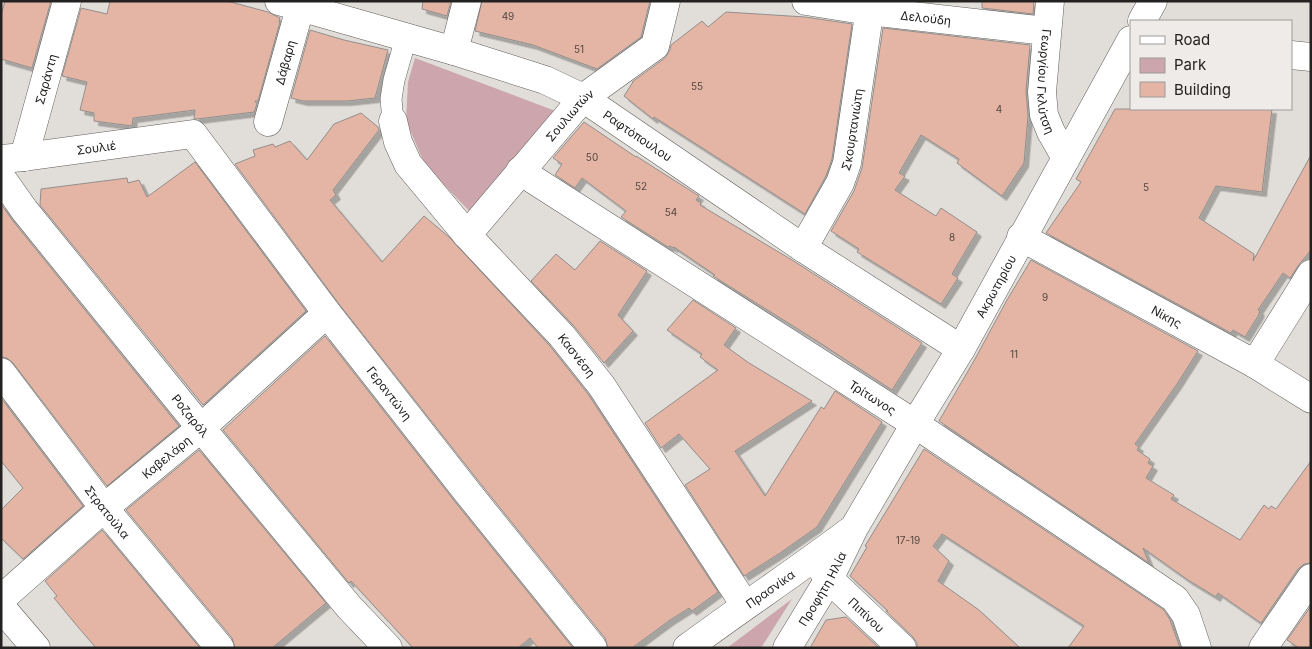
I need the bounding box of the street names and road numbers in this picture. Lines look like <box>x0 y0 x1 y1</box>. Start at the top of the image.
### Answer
street label: Δελούδη <box>900 7 952 28</box>
street label: Γεωργίου Γκλύτση <box>1034 28 1058 136</box>
street label: Δάβαρη <box>271 38 298 86</box>
street label: Σαράντη <box>31 52 60 106</box>
street label: Σουλιωτών <box>542 85 596 144</box>
street label: Σκουρτανιώτη <box>838 87 865 172</box>
street label: Ραφτόπουλου <box>601 107 675 164</box>
street label: Σουλιέ <box>75 137 117 157</box>
street label: Ακρωτηρίου <box>972 252 1019 320</box>
street label: Νίκης <box>1149 302 1185 331</box>
street label: Κασνέση <box>555 330 599 380</box>
street label: Γεραντώνη <box>364 363 416 423</box>
street label: Τρίτωνος <box>846 376 899 418</box>
street label: Ροζαρόλ <box>169 391 213 440</box>
street label: Καβελάρη <box>138 432 194 481</box>
street label: Στρατούλα <box>82 482 134 542</box>
street label: Προφήτη Ηλία <box>795 549 849 629</box>
street label: Πρασνίκα <box>743 566 797 611</box>
street label: Πιπίνου <box>846 594 888 635</box>

